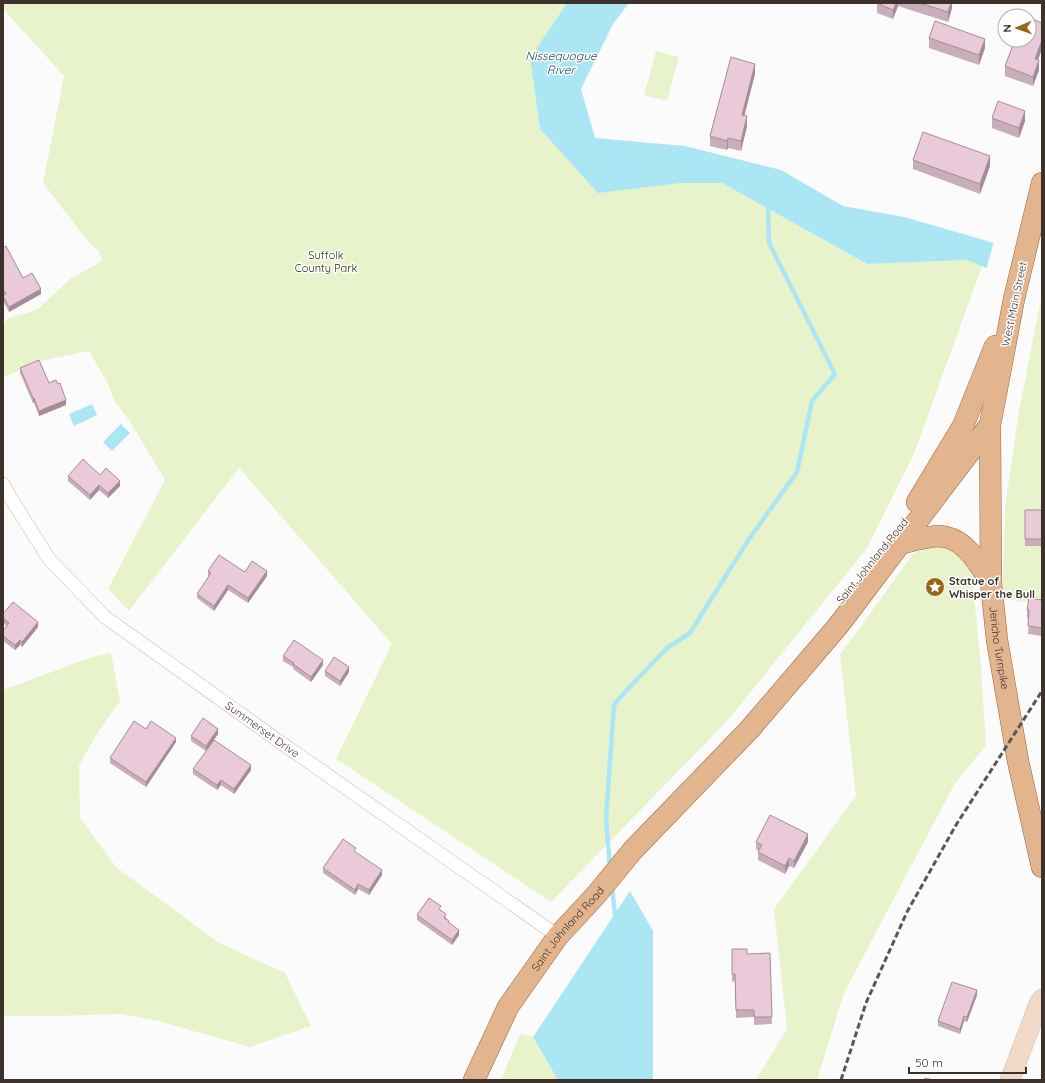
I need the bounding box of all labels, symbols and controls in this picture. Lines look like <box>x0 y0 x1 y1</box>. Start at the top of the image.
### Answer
north arrow <box>997 8 1037 48</box>
text: N <box>1000 24 1014 33</box>
water label: Nissequogue River <box>525 48 598 77</box>
park label: Suffolk County Park <box>295 248 357 275</box>
street label: West Main Street <box>998 260 1030 348</box>
street label: Saint Johnland Road <box>833 515 911 607</box>
place label: Statue of Whisper the Bull <box>949 574 1035 601</box>
place icon: Statue of Whisper the Bull <box>924 576 946 598</box>
street label: Jericho Turnpike <box>986 606 1012 690</box>
street label: Summerset Drive <box>223 698 302 760</box>
street label: Saint Johnland Road <box>528 884 607 974</box>
scale bar <box>909 1049 1026 1075</box>
text: 50 m <box>915 1055 943 1070</box>

